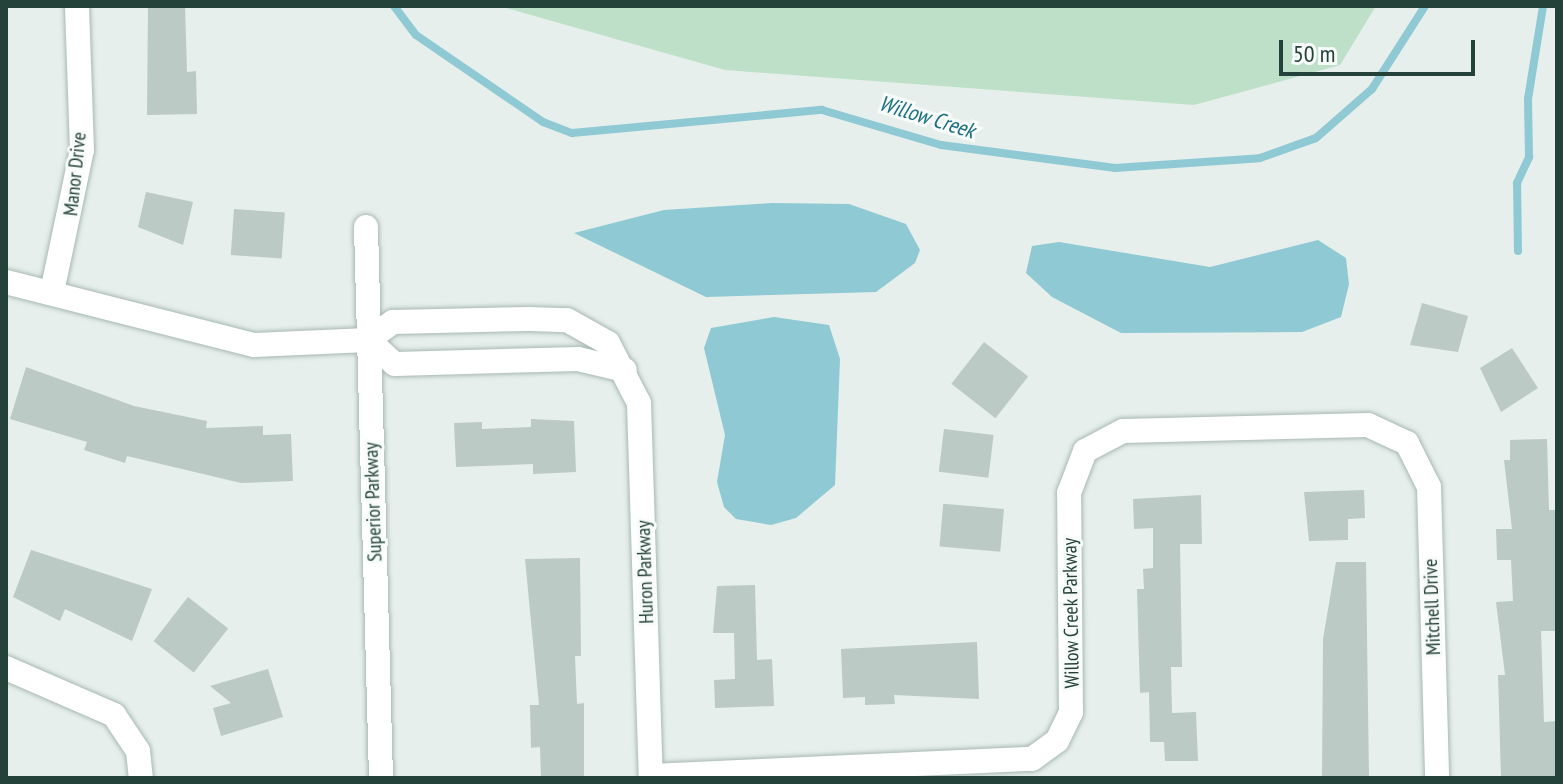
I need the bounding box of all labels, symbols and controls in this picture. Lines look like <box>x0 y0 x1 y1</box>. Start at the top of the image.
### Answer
scale bar <box>1283 24 1479 74</box>
text: 50 m <box>1293 38 1335 69</box>
water label: Willow Creek <box>876 90 978 144</box>
street label: Manor Drive <box>59 131 91 217</box>
street label: Superior Parkway <box>359 442 387 562</box>
street label: Huron Parkway <box>631 520 659 624</box>
street label: Willow Creek Parkway <box>1058 537 1084 689</box>
street label: Mitchell Drive <box>1418 558 1446 656</box>

